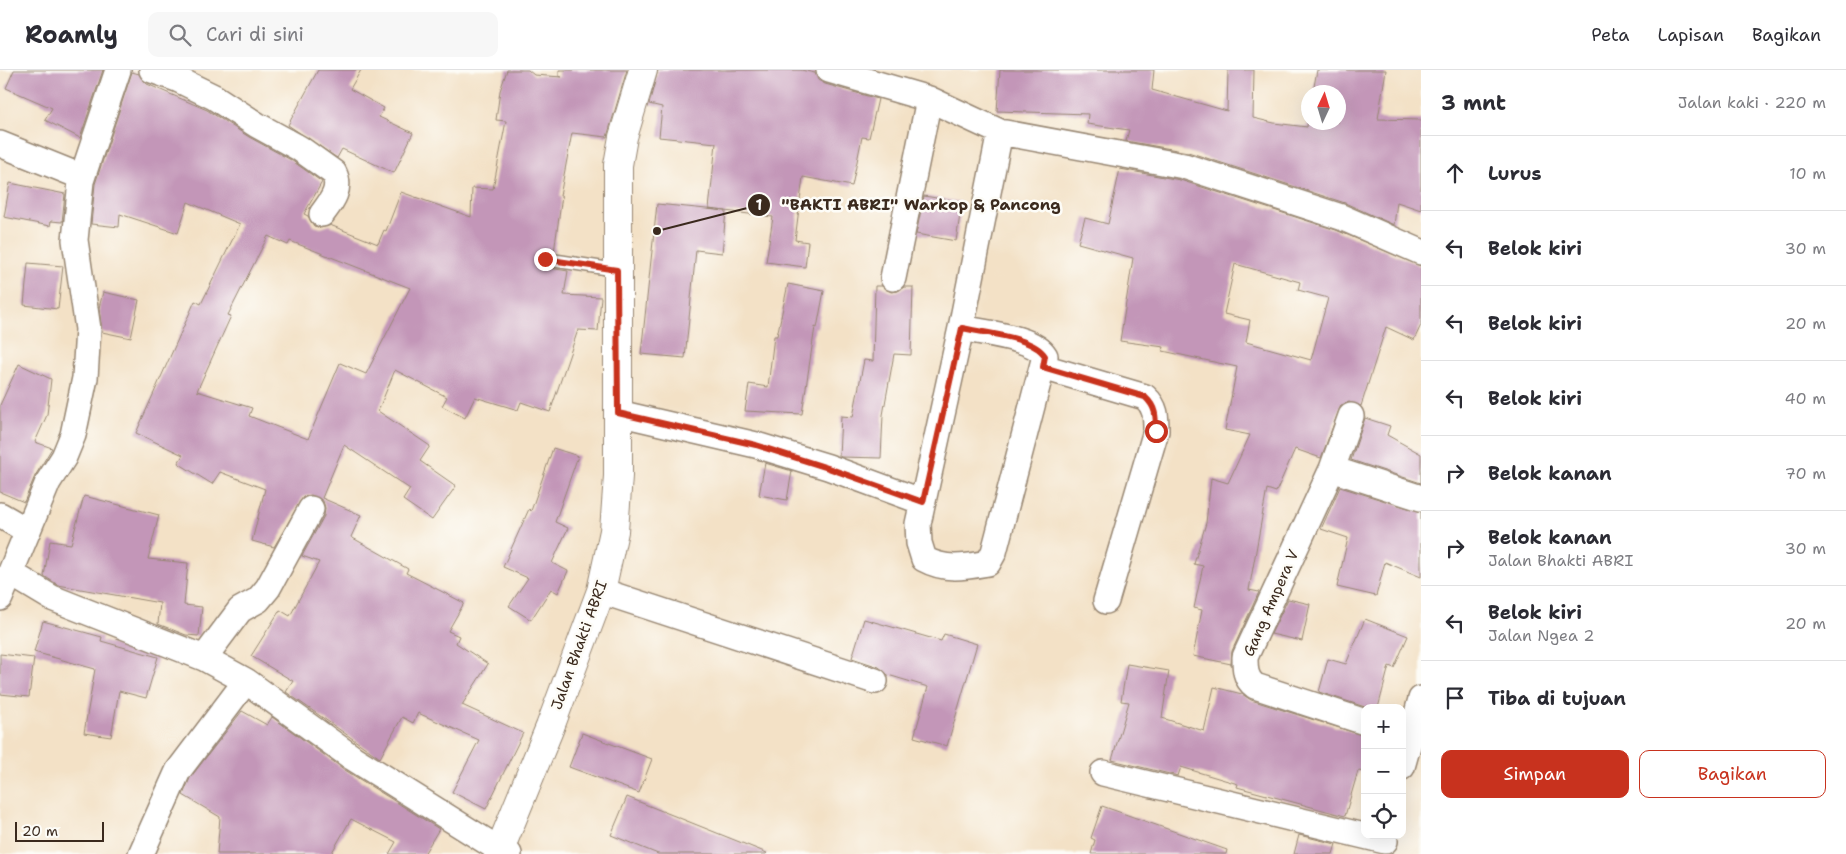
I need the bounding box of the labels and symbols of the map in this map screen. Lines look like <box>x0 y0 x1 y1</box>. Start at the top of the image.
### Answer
north arrow <box>1301 85 1346 130</box>
callout: "BAKTI ABRI" Warkop & Pancong <box>747 189 1071 220</box>
text: "BAKTI ABRI" Warkop & Pancong <box>781 194 1061 215</box>
text: 1 <box>756 195 763 215</box>
route end <box>534 248 557 271</box>
route start <box>1145 420 1168 443</box>
street label: Gang Ampera V <box>1238 546 1304 660</box>
street label: Jalan Bhakti ABRI <box>546 578 612 712</box>
scale bar <box>15 819 104 842</box>

